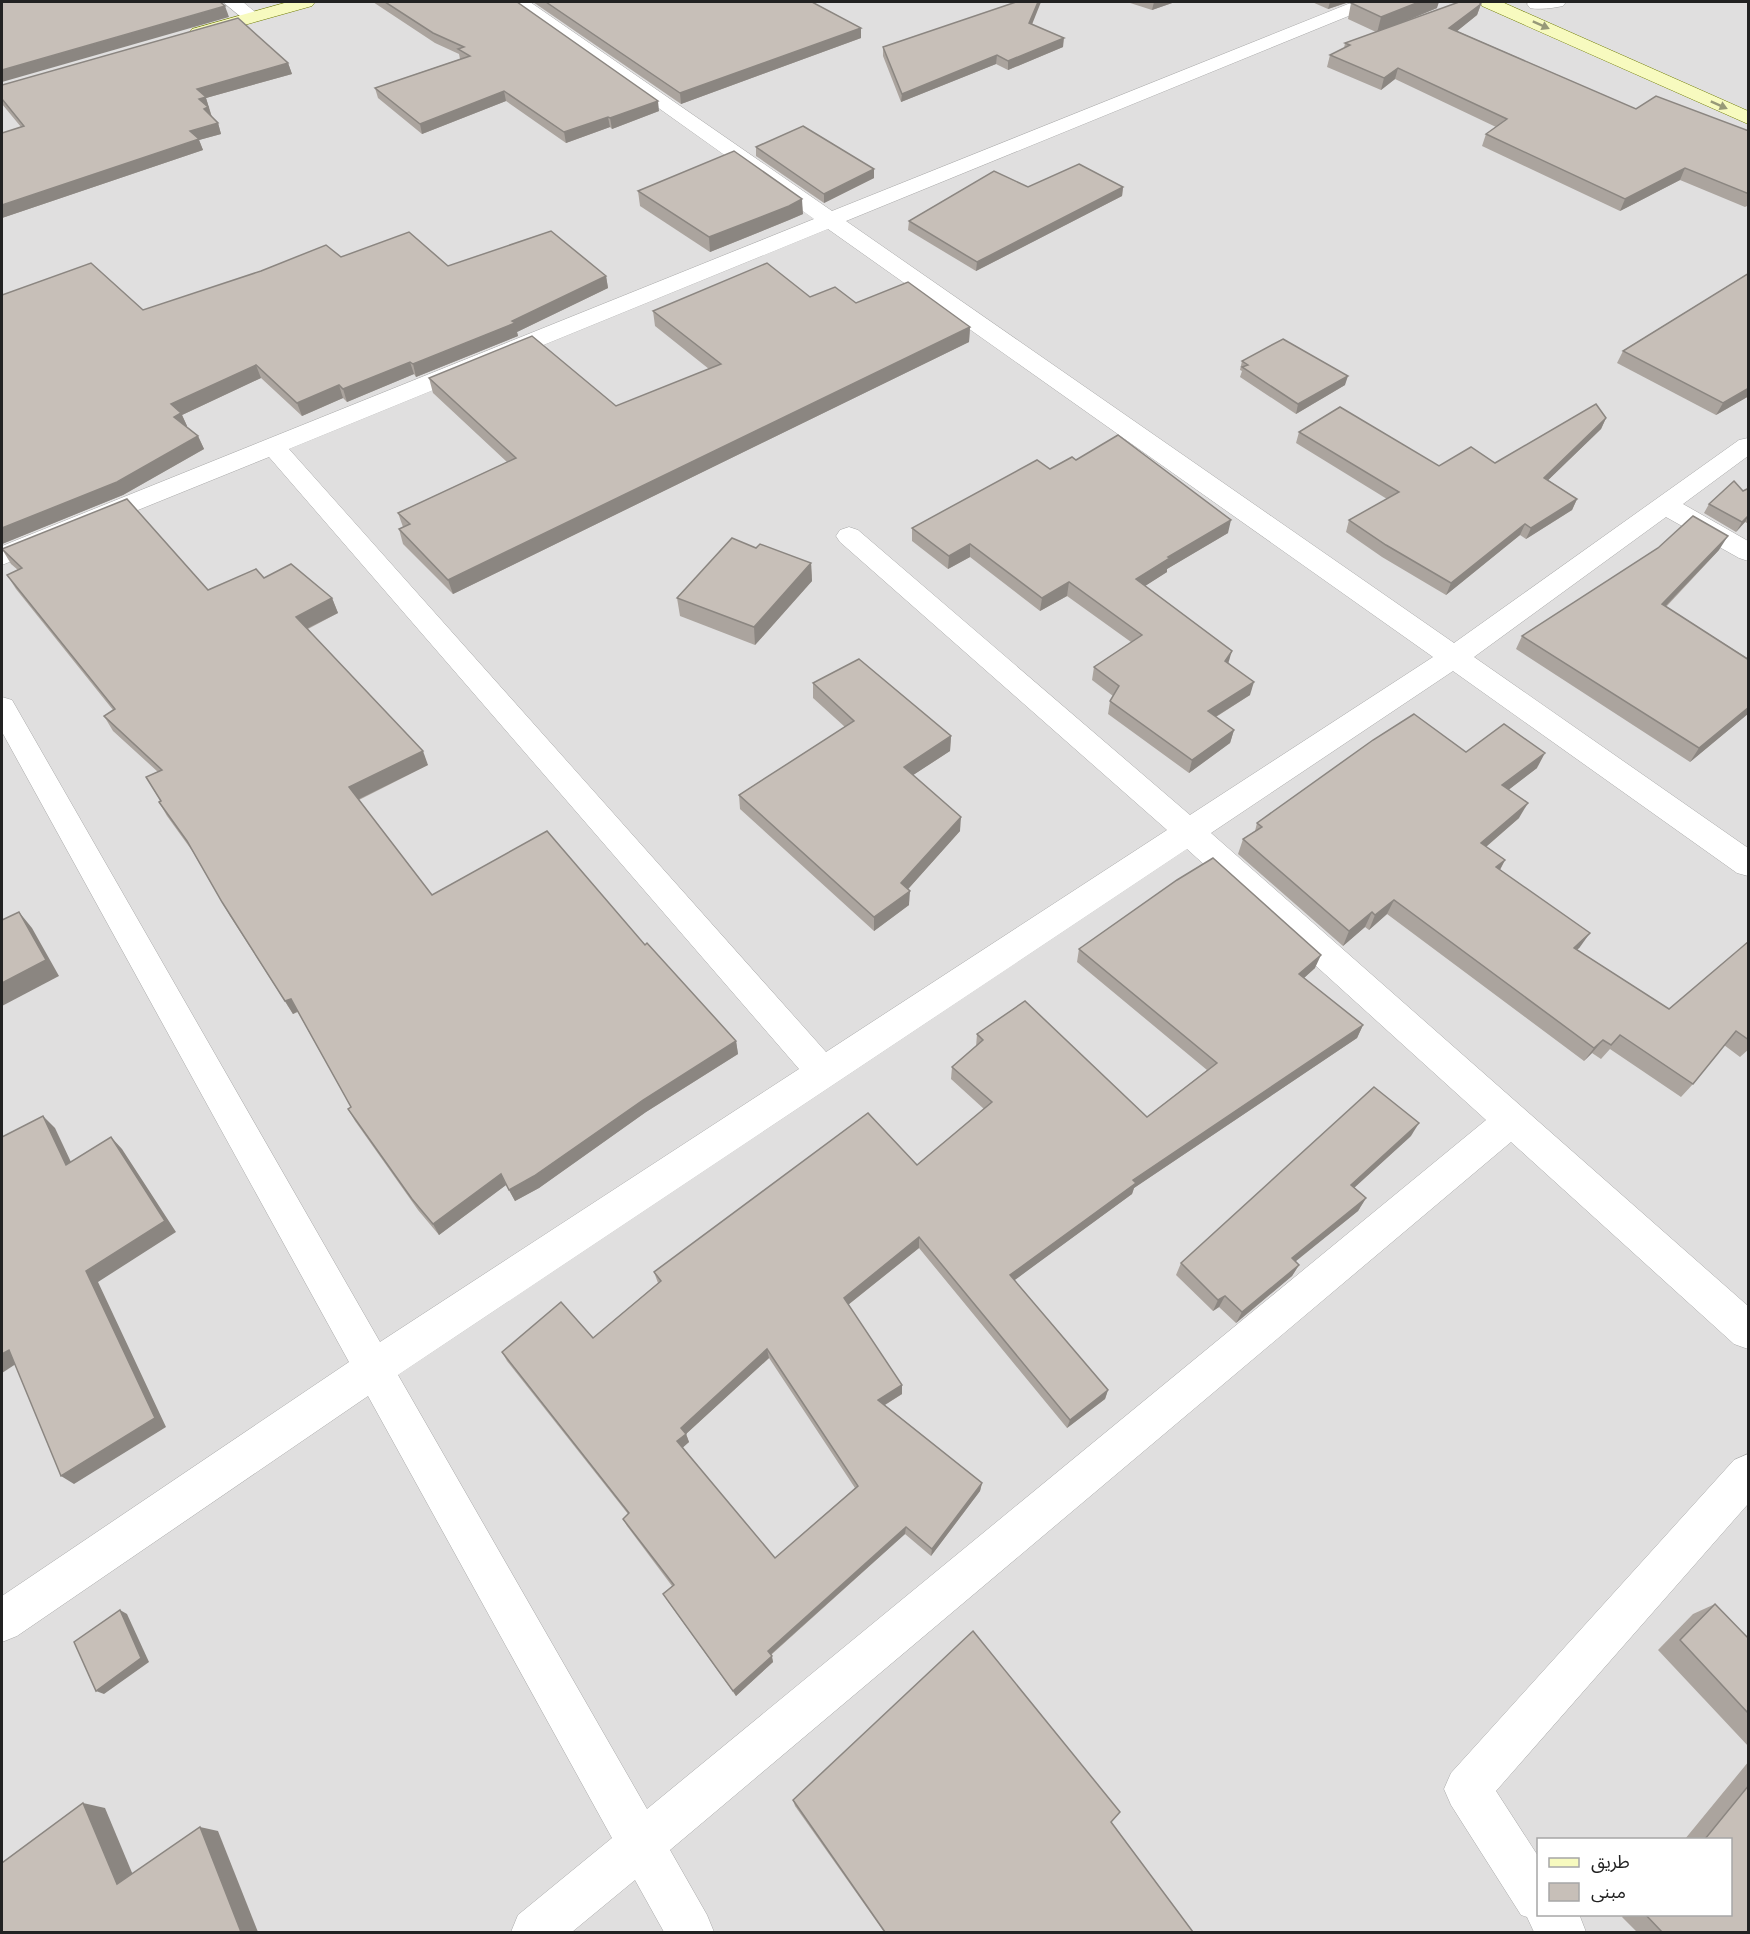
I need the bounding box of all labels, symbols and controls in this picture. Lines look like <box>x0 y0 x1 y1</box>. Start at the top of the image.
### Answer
one-way arrow <box>1532 21 1550 31</box>
one-way arrow <box>1711 100 1728 109</box>
legend <box>1537 1838 1732 1916</box>
text: طريق <box>1591 1850 1630 1873</box>
text: مبنى <box>1591 1880 1626 1903</box>

